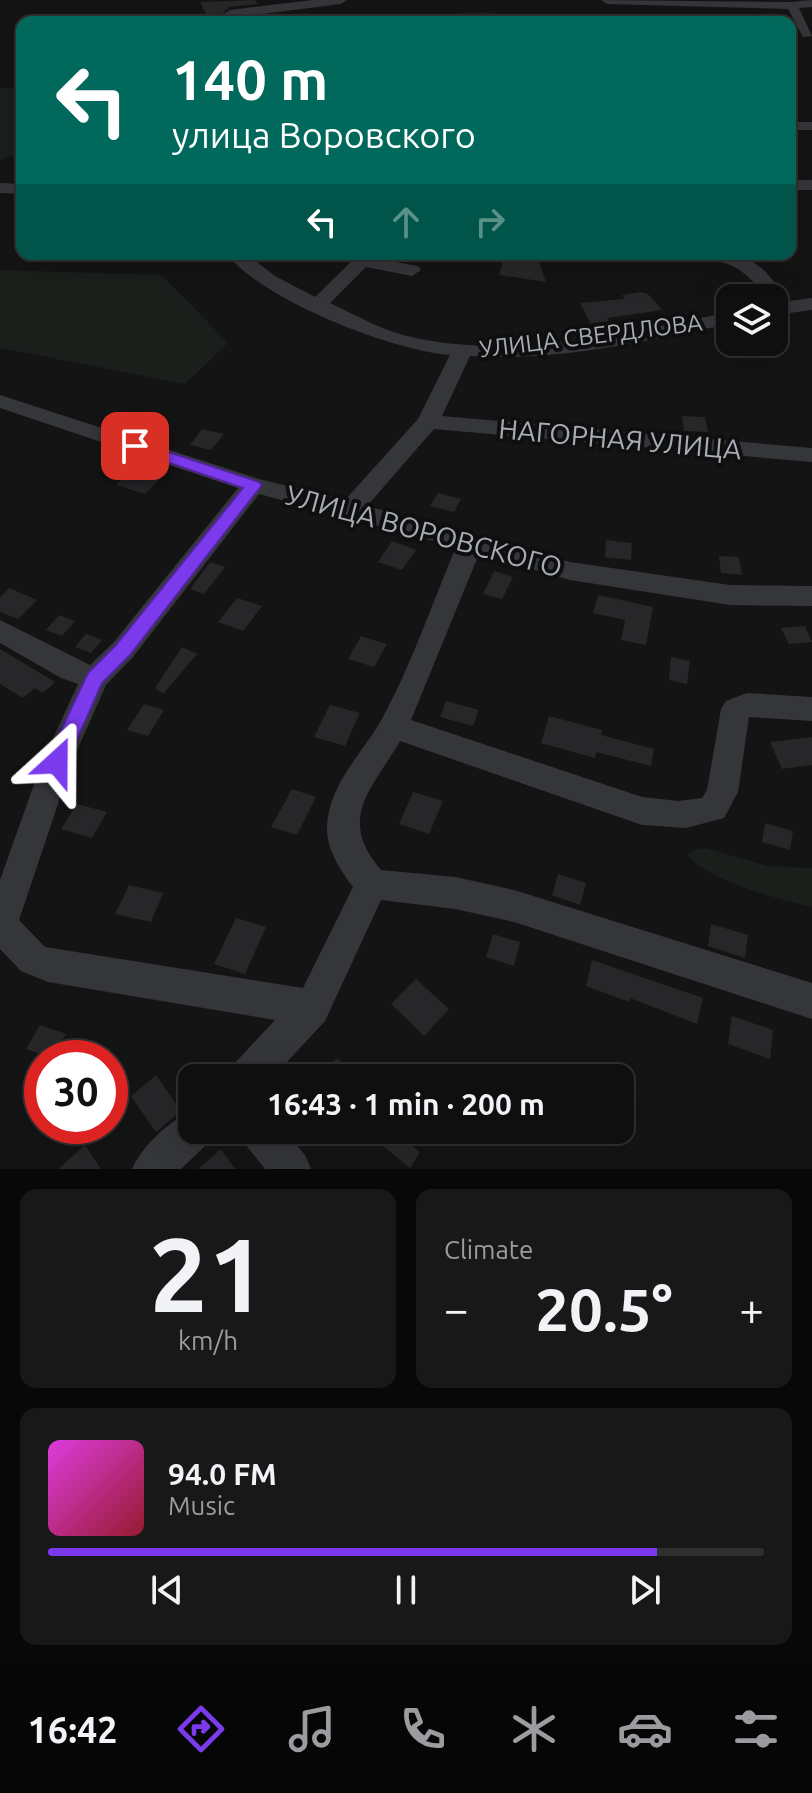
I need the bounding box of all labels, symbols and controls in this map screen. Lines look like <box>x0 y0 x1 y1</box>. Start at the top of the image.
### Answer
icon: left <box>40 48 144 152</box>
text: 140 m <box>172 48 328 111</box>
text: улица Воровского <box>172 114 476 155</box>
icon: left <box>300 200 344 244</box>
icon: ahead <box>384 200 428 244</box>
icon: right <box>468 200 512 244</box>
map controls <box>716 284 788 356</box>
button: layers <box>716 284 788 356</box>
street label: УЛИЦА СВЕРДЛОВА <box>478 308 704 363</box>
pin <box>101 412 169 480</box>
street label: НАГОРНАЯ УЛИЦА <box>497 412 743 465</box>
icon: arrive <box>113 424 157 468</box>
street label: УЛИЦА ВОРОВСКОГО <box>283 479 566 582</box>
position arrow <box>15 720 99 804</box>
speed limit sign: 30 <box>24 1040 128 1144</box>
text: 16:43 · 1 min · 200 m <box>267 1087 545 1121</box>
text: 21 <box>149 1215 267 1332</box>
text: Climate <box>444 1235 533 1264</box>
text: 20.5° <box>535 1275 673 1342</box>
text: − <box>444 1284 469 1333</box>
text: + <box>739 1284 764 1333</box>
text: km/h <box>178 1326 238 1355</box>
text: 94.0 FM <box>168 1457 277 1491</box>
text: Music <box>168 1491 235 1520</box>
icon: previous <box>145 1568 189 1612</box>
icon: pause <box>384 1568 428 1612</box>
icon: next <box>623 1568 667 1612</box>
icon: directions <box>173 1701 229 1757</box>
icon: music <box>284 1701 340 1757</box>
icon: phone <box>395 1701 451 1757</box>
icon: climate <box>506 1701 562 1757</box>
icon: car <box>617 1701 673 1757</box>
icon: filters <box>728 1701 784 1757</box>
text: 16:42 <box>28 1709 118 1750</box>

